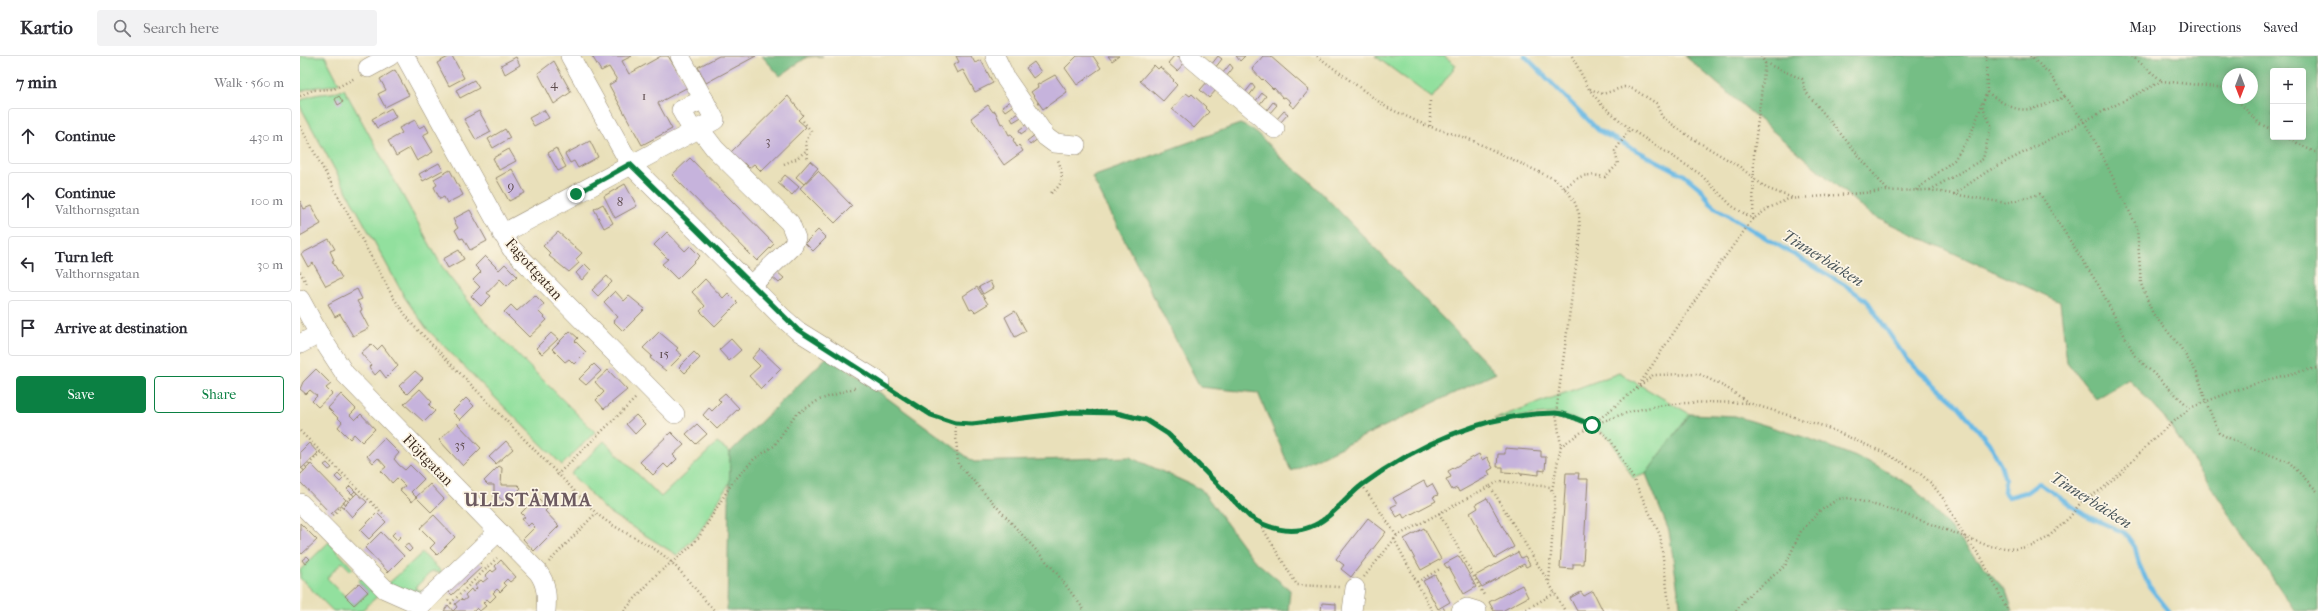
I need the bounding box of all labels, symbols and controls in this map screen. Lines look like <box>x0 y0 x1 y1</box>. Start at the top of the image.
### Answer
search box <box>97 10 377 46</box>
text: Kartio <box>20 17 73 39</box>
icon: search <box>111 17 133 39</box>
text: Search here <box>143 19 219 37</box>
text: Map <box>2129 19 2156 36</box>
text: Directions <box>2178 19 2241 36</box>
text: Saved <box>2263 19 2298 36</box>
north arrow <box>2222 68 2258 104</box>
map controls <box>2270 68 2306 140</box>
button: + <box>2270 68 2306 104</box>
text: 7 min <box>16 72 57 92</box>
text: Walk · 560 m <box>214 75 284 90</box>
house number: 4 <box>550 76 558 91</box>
house number: 1 <box>642 88 646 103</box>
button: − <box>2270 104 2306 140</box>
icon: ahead <box>17 125 39 147</box>
text: Continue <box>55 127 115 145</box>
text: 430 m <box>249 129 283 144</box>
house number: 3 <box>765 133 771 148</box>
house number: 9 <box>508 178 515 193</box>
text: Continue <box>55 184 115 202</box>
route end <box>567 185 585 203</box>
icon: ahead <box>17 189 39 211</box>
text: 100 m <box>250 193 283 208</box>
house number: 8 <box>617 194 623 209</box>
text: Valthornsgatan <box>55 202 140 217</box>
water label: Tinnerbäcken <box>1779 225 1867 291</box>
street label: Fagottgatan <box>502 234 567 304</box>
text: Turn left <box>55 248 113 266</box>
icon: left <box>17 253 39 275</box>
text: 30 m <box>257 257 283 272</box>
text: Valthornsgatan <box>55 266 140 281</box>
icon: arrive <box>17 317 39 339</box>
text: Arrive at destination <box>55 319 187 337</box>
house number: 15 <box>659 346 669 361</box>
button: Save <box>16 376 146 413</box>
button: Share <box>154 376 284 413</box>
route start <box>1583 416 1601 434</box>
street label: Flöjtgatan <box>399 430 457 490</box>
house number: 35 <box>455 437 466 452</box>
water label: Tinnerbäcken <box>2047 467 2135 533</box>
district label: ULLSTÄMMA <box>463 488 592 511</box>

